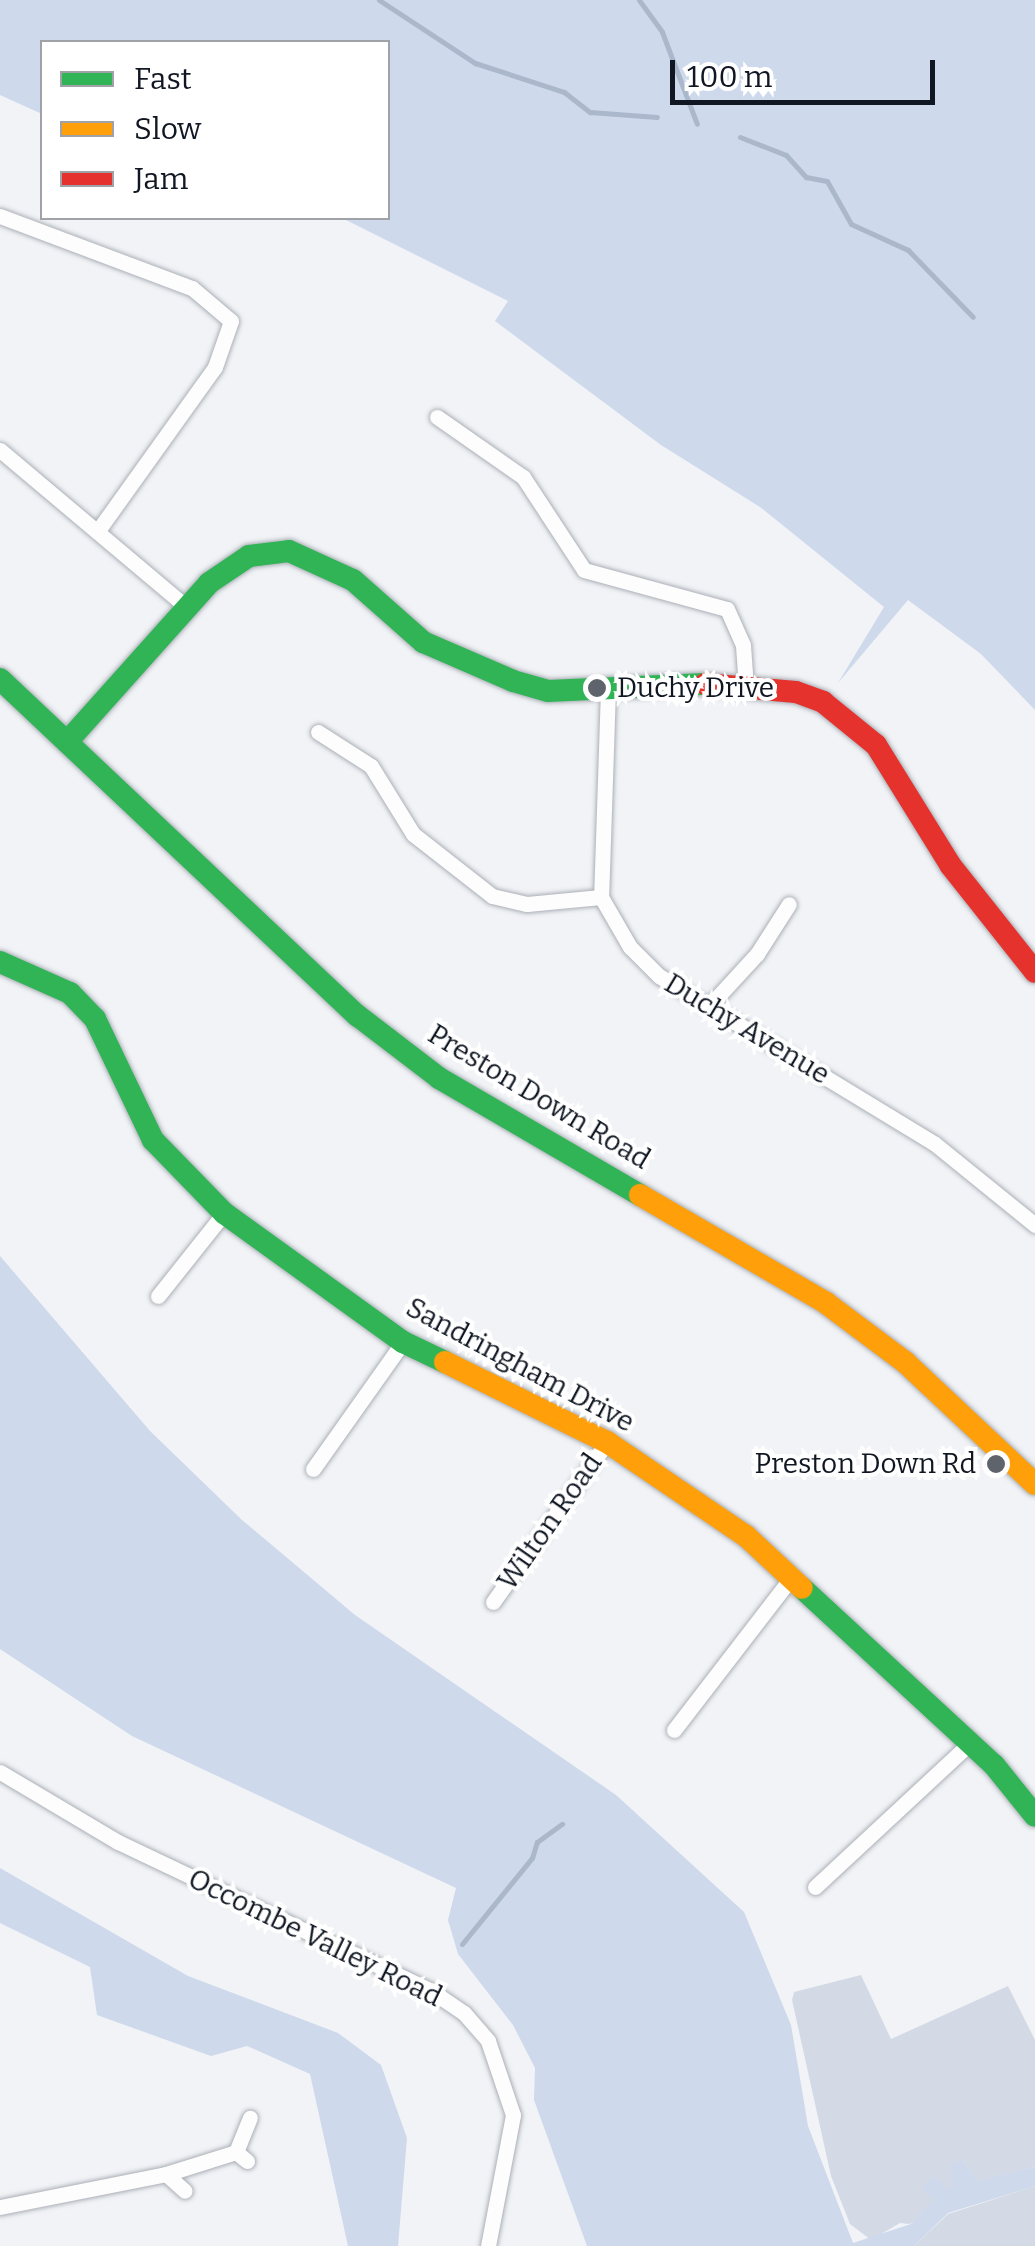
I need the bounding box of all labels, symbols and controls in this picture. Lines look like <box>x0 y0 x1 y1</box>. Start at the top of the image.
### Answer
legend <box>40 40 390 220</box>
scale bar <box>675 40 940 102</box>
text: 100 m <box>687 59 772 95</box>
text: Fast <box>134 61 192 97</box>
text: Slow <box>134 111 201 147</box>
text: Jam <box>134 161 188 197</box>
place label: Duchy Drive <box>617 671 774 705</box>
marker: Duchy Drive <box>586 677 608 699</box>
street label: Duchy Avenue <box>658 967 836 1091</box>
street label: Preston Down Road <box>422 1017 656 1177</box>
street label: Sandringham Drive <box>400 1291 640 1439</box>
street label: Wilton Road <box>491 1447 609 1597</box>
place label: Preston Down Rd <box>755 1447 976 1481</box>
marker: Preston Down Rd <box>985 1453 1007 1475</box>
street label: Occombe Valley Road <box>183 1862 447 2014</box>

